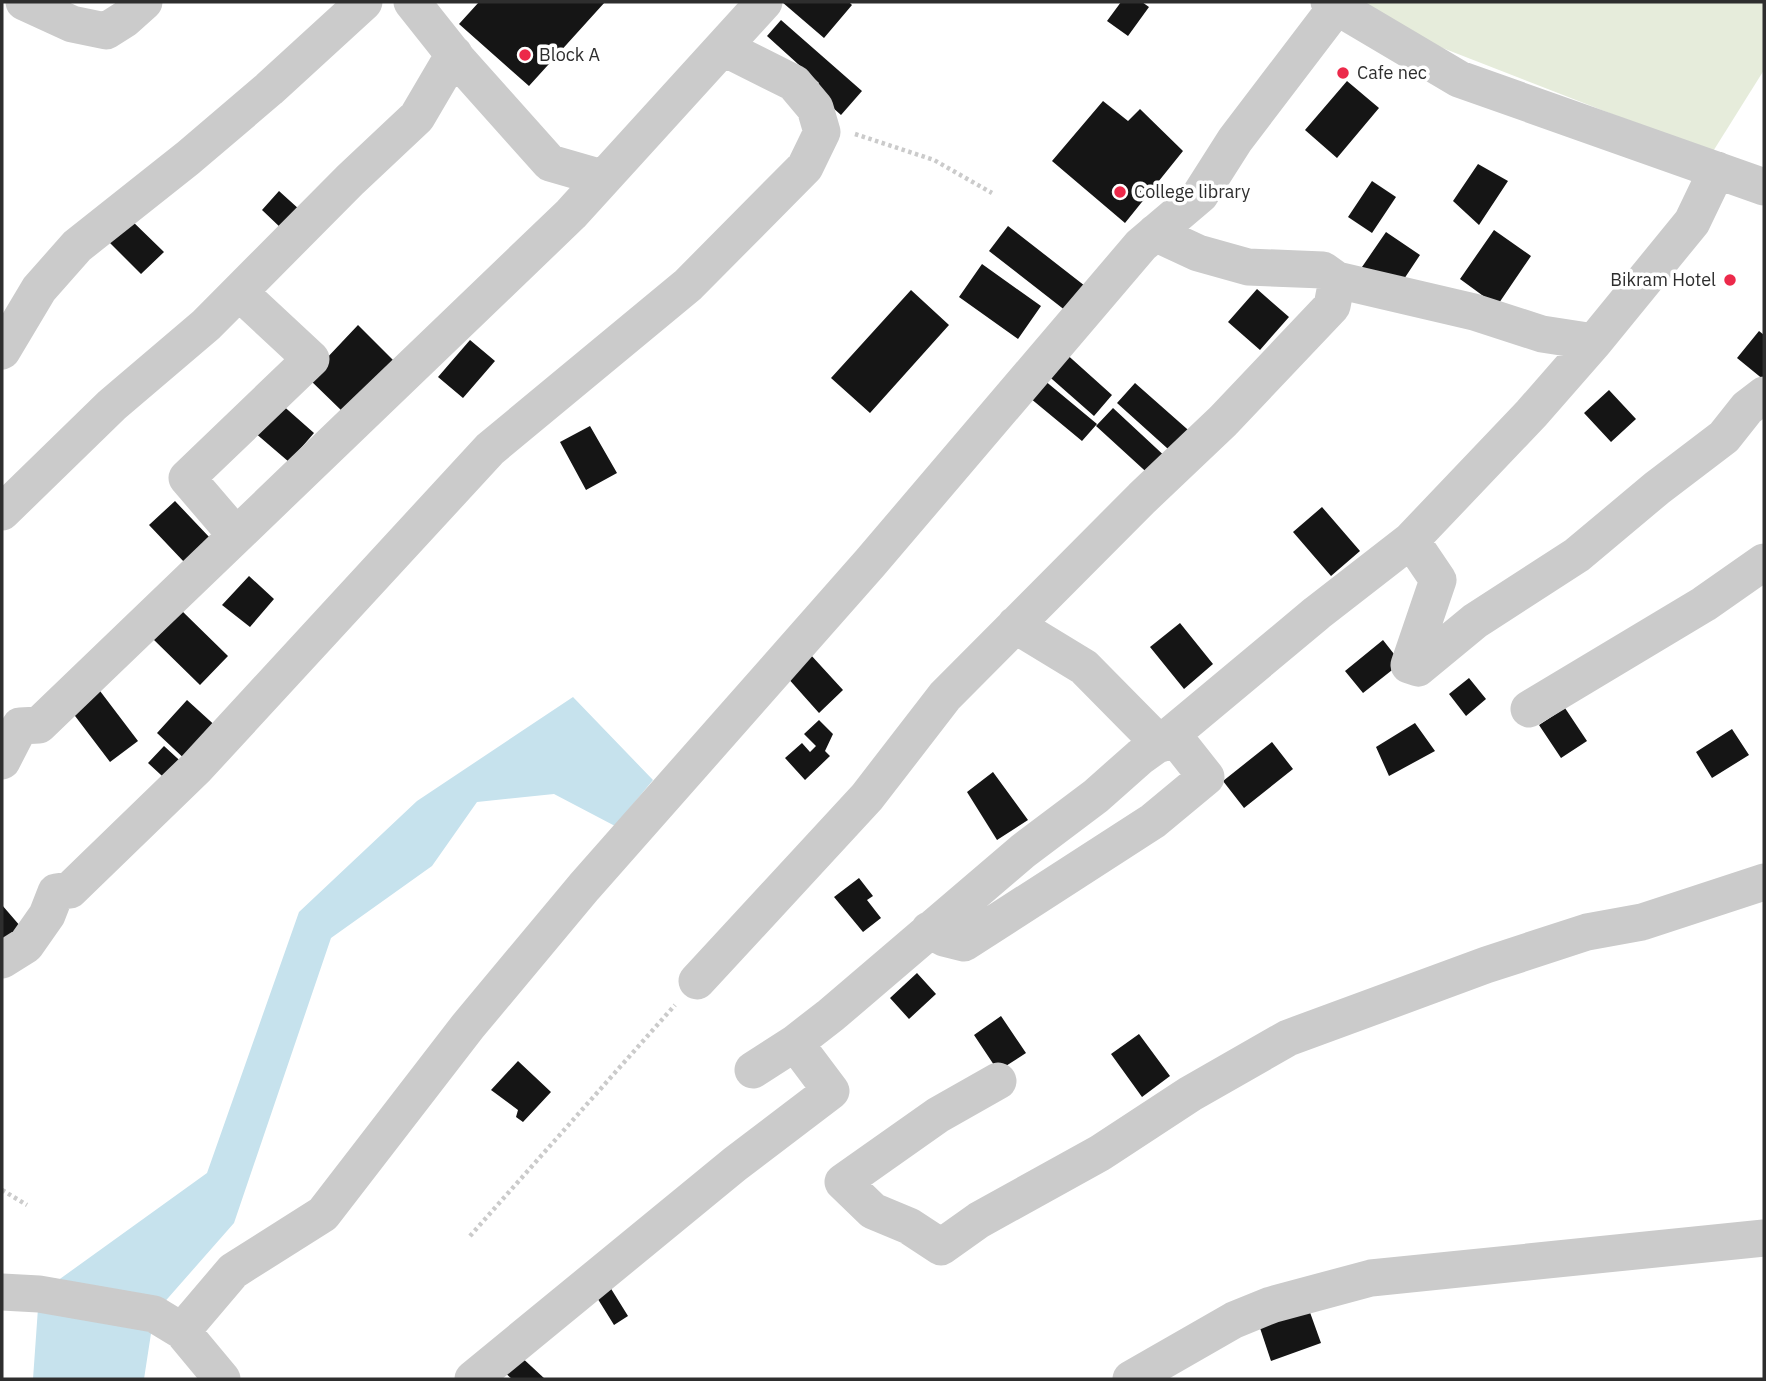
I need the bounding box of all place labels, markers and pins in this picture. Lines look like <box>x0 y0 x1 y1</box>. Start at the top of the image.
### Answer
place label: Block A <box>539 43 601 66</box>
marker: Block A <box>517 47 533 63</box>
place label: Cafe nec <box>1357 61 1427 84</box>
marker: Cafe nec <box>1335 65 1351 81</box>
place label: College library <box>1134 180 1250 203</box>
marker: College library <box>1112 184 1128 200</box>
place label: Bikram Hotel <box>1610 268 1716 291</box>
marker: Bikram Hotel <box>1722 272 1738 288</box>

